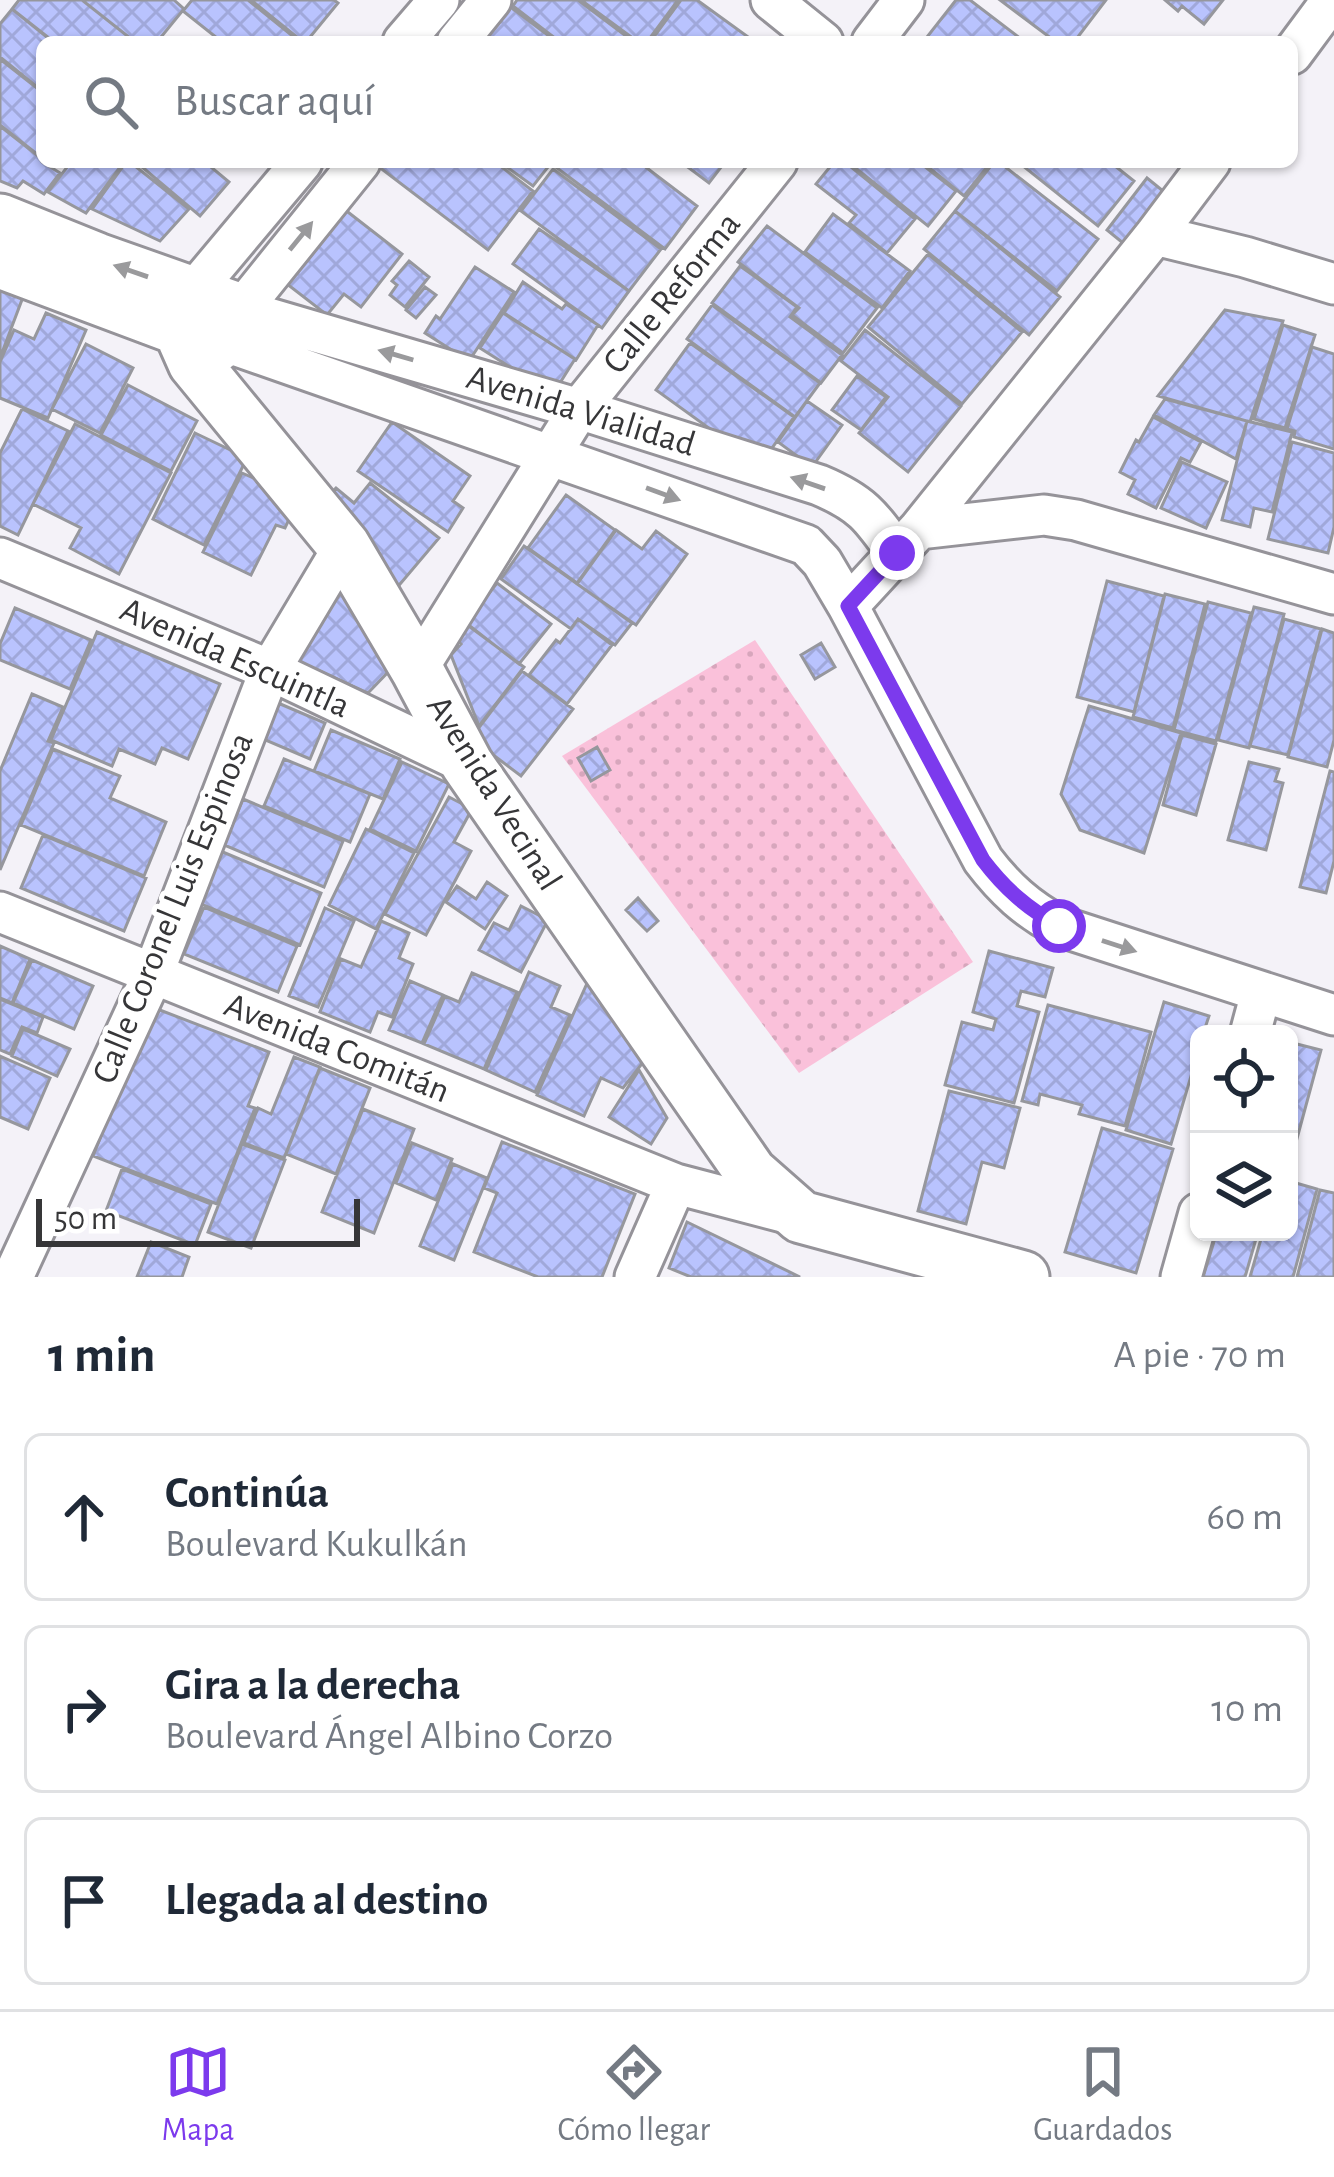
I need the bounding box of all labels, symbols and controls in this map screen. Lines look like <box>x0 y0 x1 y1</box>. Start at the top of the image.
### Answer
search box <box>36 36 1298 168</box>
icon: search <box>78 69 144 135</box>
text: Buscar aquí <box>174 79 374 124</box>
street label: Calle Reforma <box>596 206 748 380</box>
one-way arrow <box>288 221 313 252</box>
one-way arrow <box>113 261 149 279</box>
one-way arrow <box>377 345 413 363</box>
street label: Avenida Vialidad <box>462 359 700 463</box>
one-way arrow <box>790 472 826 491</box>
one-way arrow <box>645 486 681 504</box>
route end <box>870 526 924 580</box>
street label: Avenida Escuintla <box>115 591 355 725</box>
street label: Avenida Vecinal <box>420 689 568 897</box>
street label: Calle Coronel Luis Espinosa <box>86 727 260 1089</box>
route start <box>1032 899 1086 953</box>
one-way arrow <box>1101 937 1138 956</box>
street label: Avenida Comitán <box>219 987 455 1109</box>
map controls <box>1190 1025 1298 1241</box>
button: locate <box>1190 1025 1298 1133</box>
button: layers <box>1190 1133 1298 1241</box>
scale bar <box>36 1193 360 1246</box>
text: 50 m <box>54 1203 117 1236</box>
text: 1 min <box>48 1330 156 1381</box>
text: A pie · 70 m <box>1113 1336 1286 1375</box>
text: Continúa <box>165 1471 329 1516</box>
icon: ahead <box>51 1484 117 1550</box>
text: 60 m <box>1206 1498 1283 1537</box>
text: Boulevard Kukulkán <box>165 1525 468 1564</box>
text: Gira a la derecha <box>165 1663 461 1708</box>
icon: right <box>51 1676 117 1742</box>
text: 10 m <box>1211 1690 1283 1729</box>
text: Boulevard Ángel Albino Corzo <box>165 1717 613 1756</box>
icon: arrive <box>51 1868 117 1934</box>
text: Llegada al destino <box>165 1878 488 1923</box>
tab: Mapa <box>161 2039 234 2151</box>
tab: Cómo llegar <box>557 2039 710 2151</box>
tab: Guardados <box>1033 2039 1173 2151</box>

